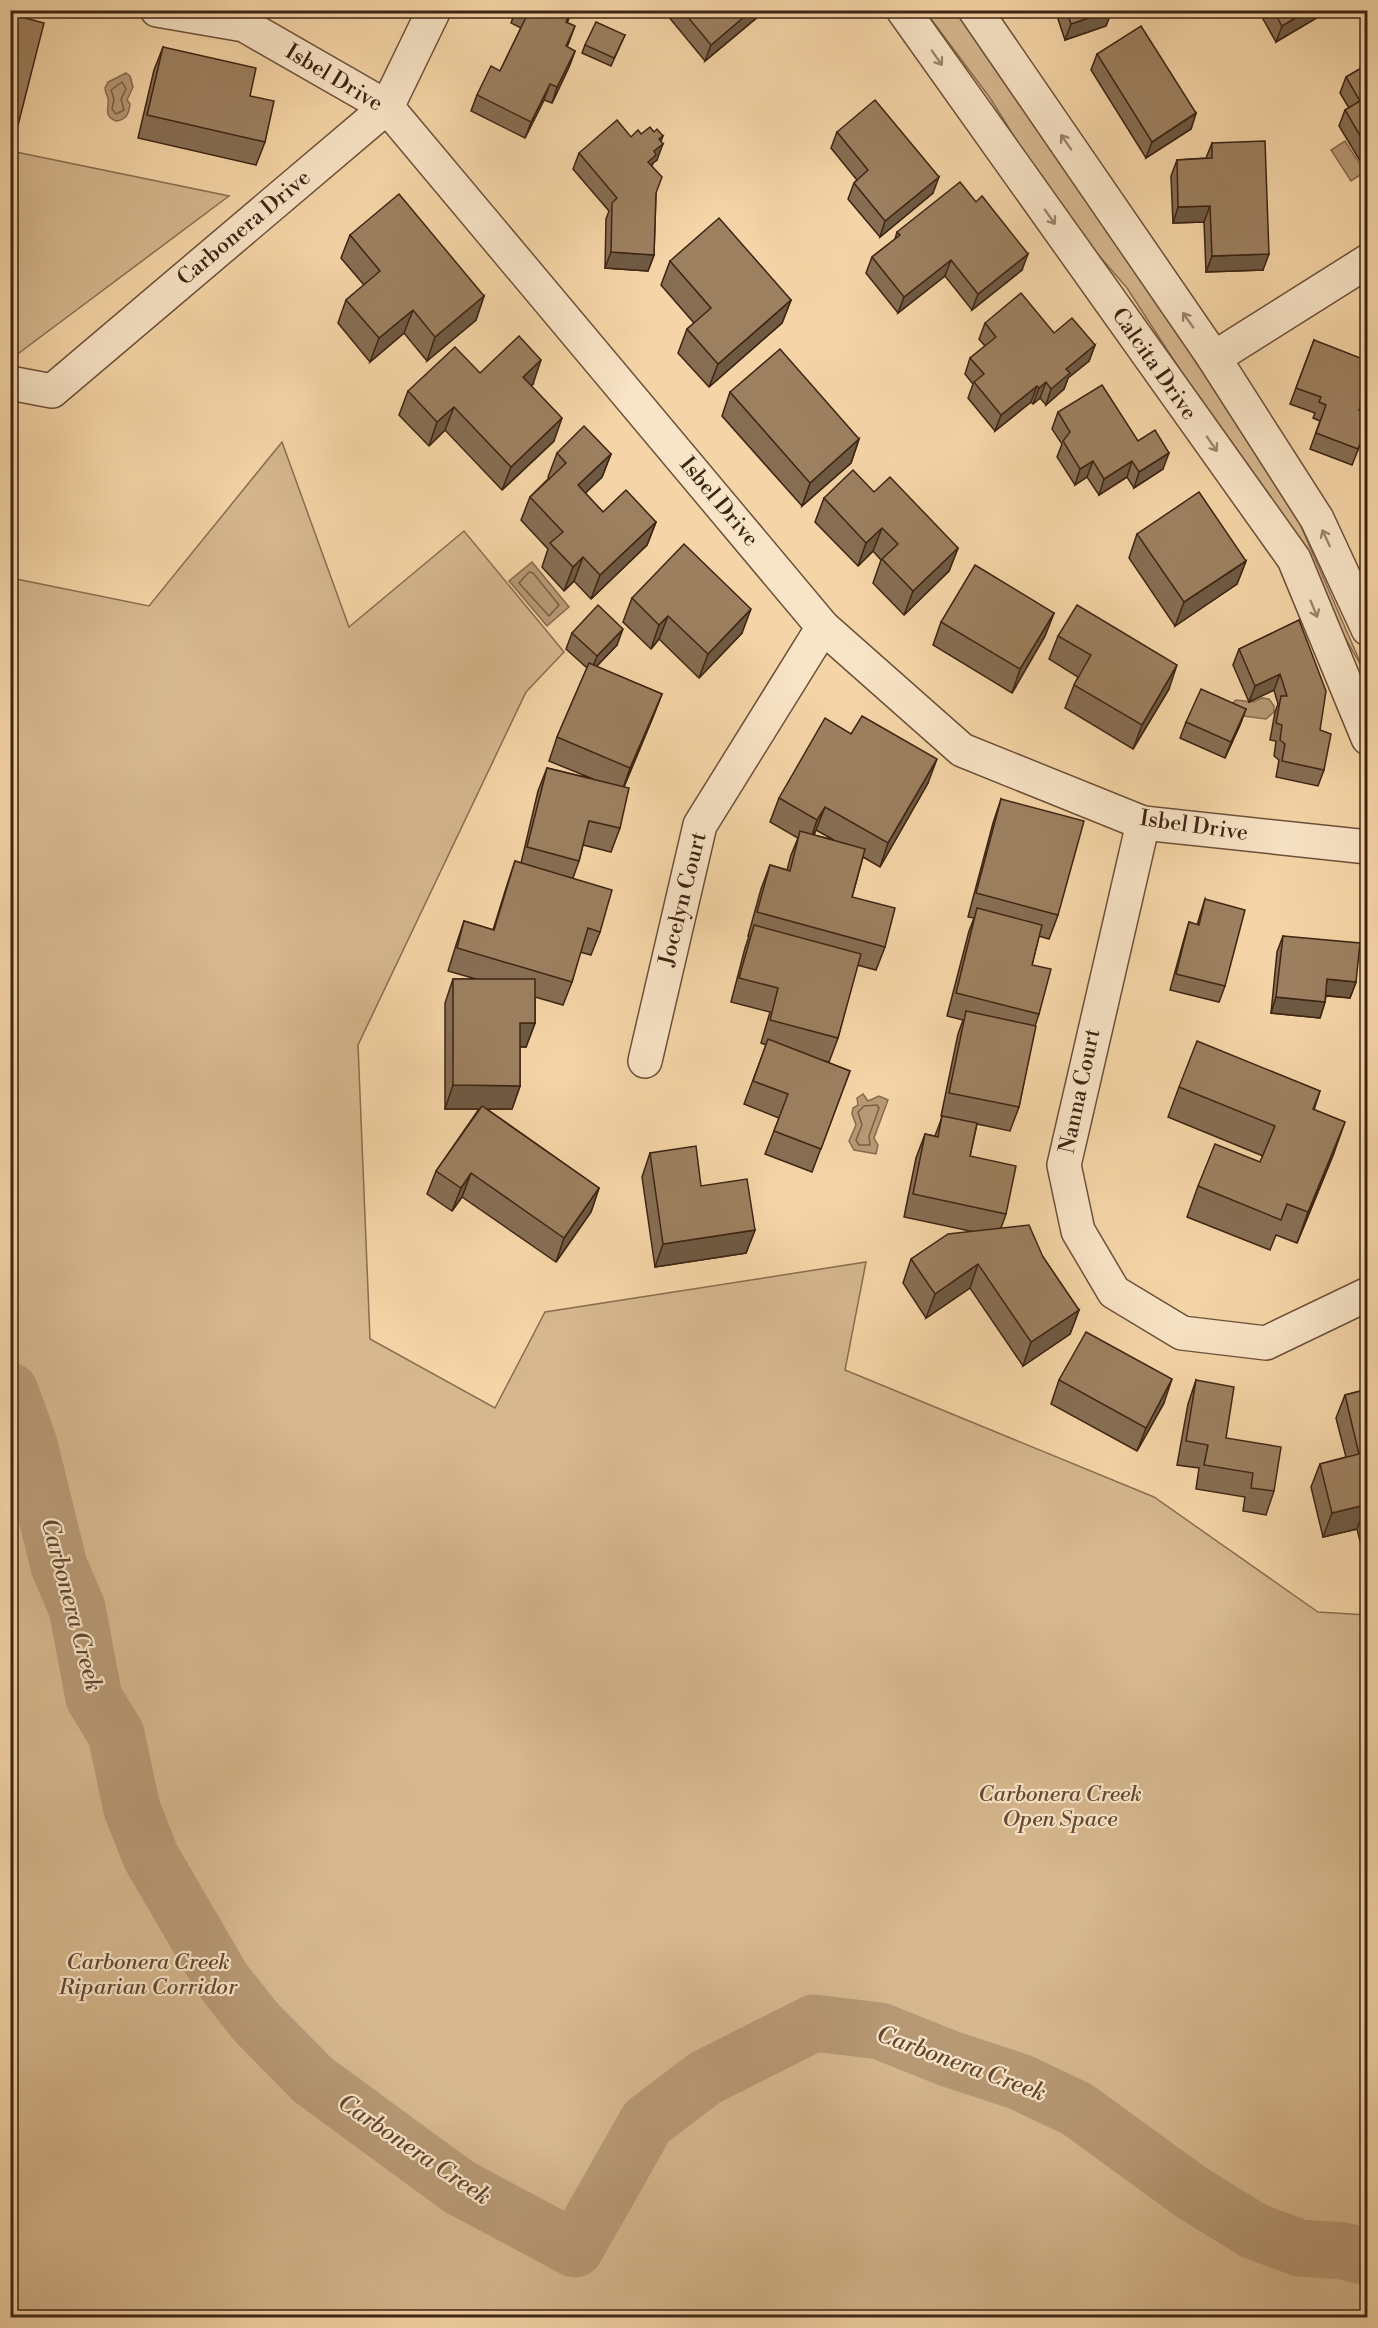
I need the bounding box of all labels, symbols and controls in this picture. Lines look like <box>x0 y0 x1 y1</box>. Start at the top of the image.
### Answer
street label: Isbel Drive <box>280 38 388 118</box>
one-way arrow <box>931 50 943 66</box>
one-way arrow <box>1060 135 1072 151</box>
street label: Carbonera Drive <box>172 164 316 292</box>
one-way arrow <box>1044 208 1056 225</box>
street label: Calcita Drive <box>1105 303 1203 425</box>
one-way arrow <box>1182 312 1194 329</box>
one-way arrow <box>1206 436 1218 452</box>
street label: Isbel Drive <box>674 452 764 552</box>
one-way arrow <box>1319 529 1330 547</box>
one-way arrow <box>1309 599 1320 618</box>
street label: Isbel Drive <box>1138 805 1250 847</box>
street label: Jocelyn Court <box>653 829 713 970</box>
street label: Nanna Court <box>1054 1026 1106 1156</box>
water label: Carbonera Creek <box>33 1515 109 1695</box>
park label: Carbonera Creek Open Space <box>978 1781 1142 1833</box>
park label: Carbonera Creek Riparian Corridor <box>58 1949 238 2001</box>
water label: Carbonera Creek <box>872 2019 1050 2109</box>
water label: Carbonera Creek <box>332 2088 496 2212</box>

